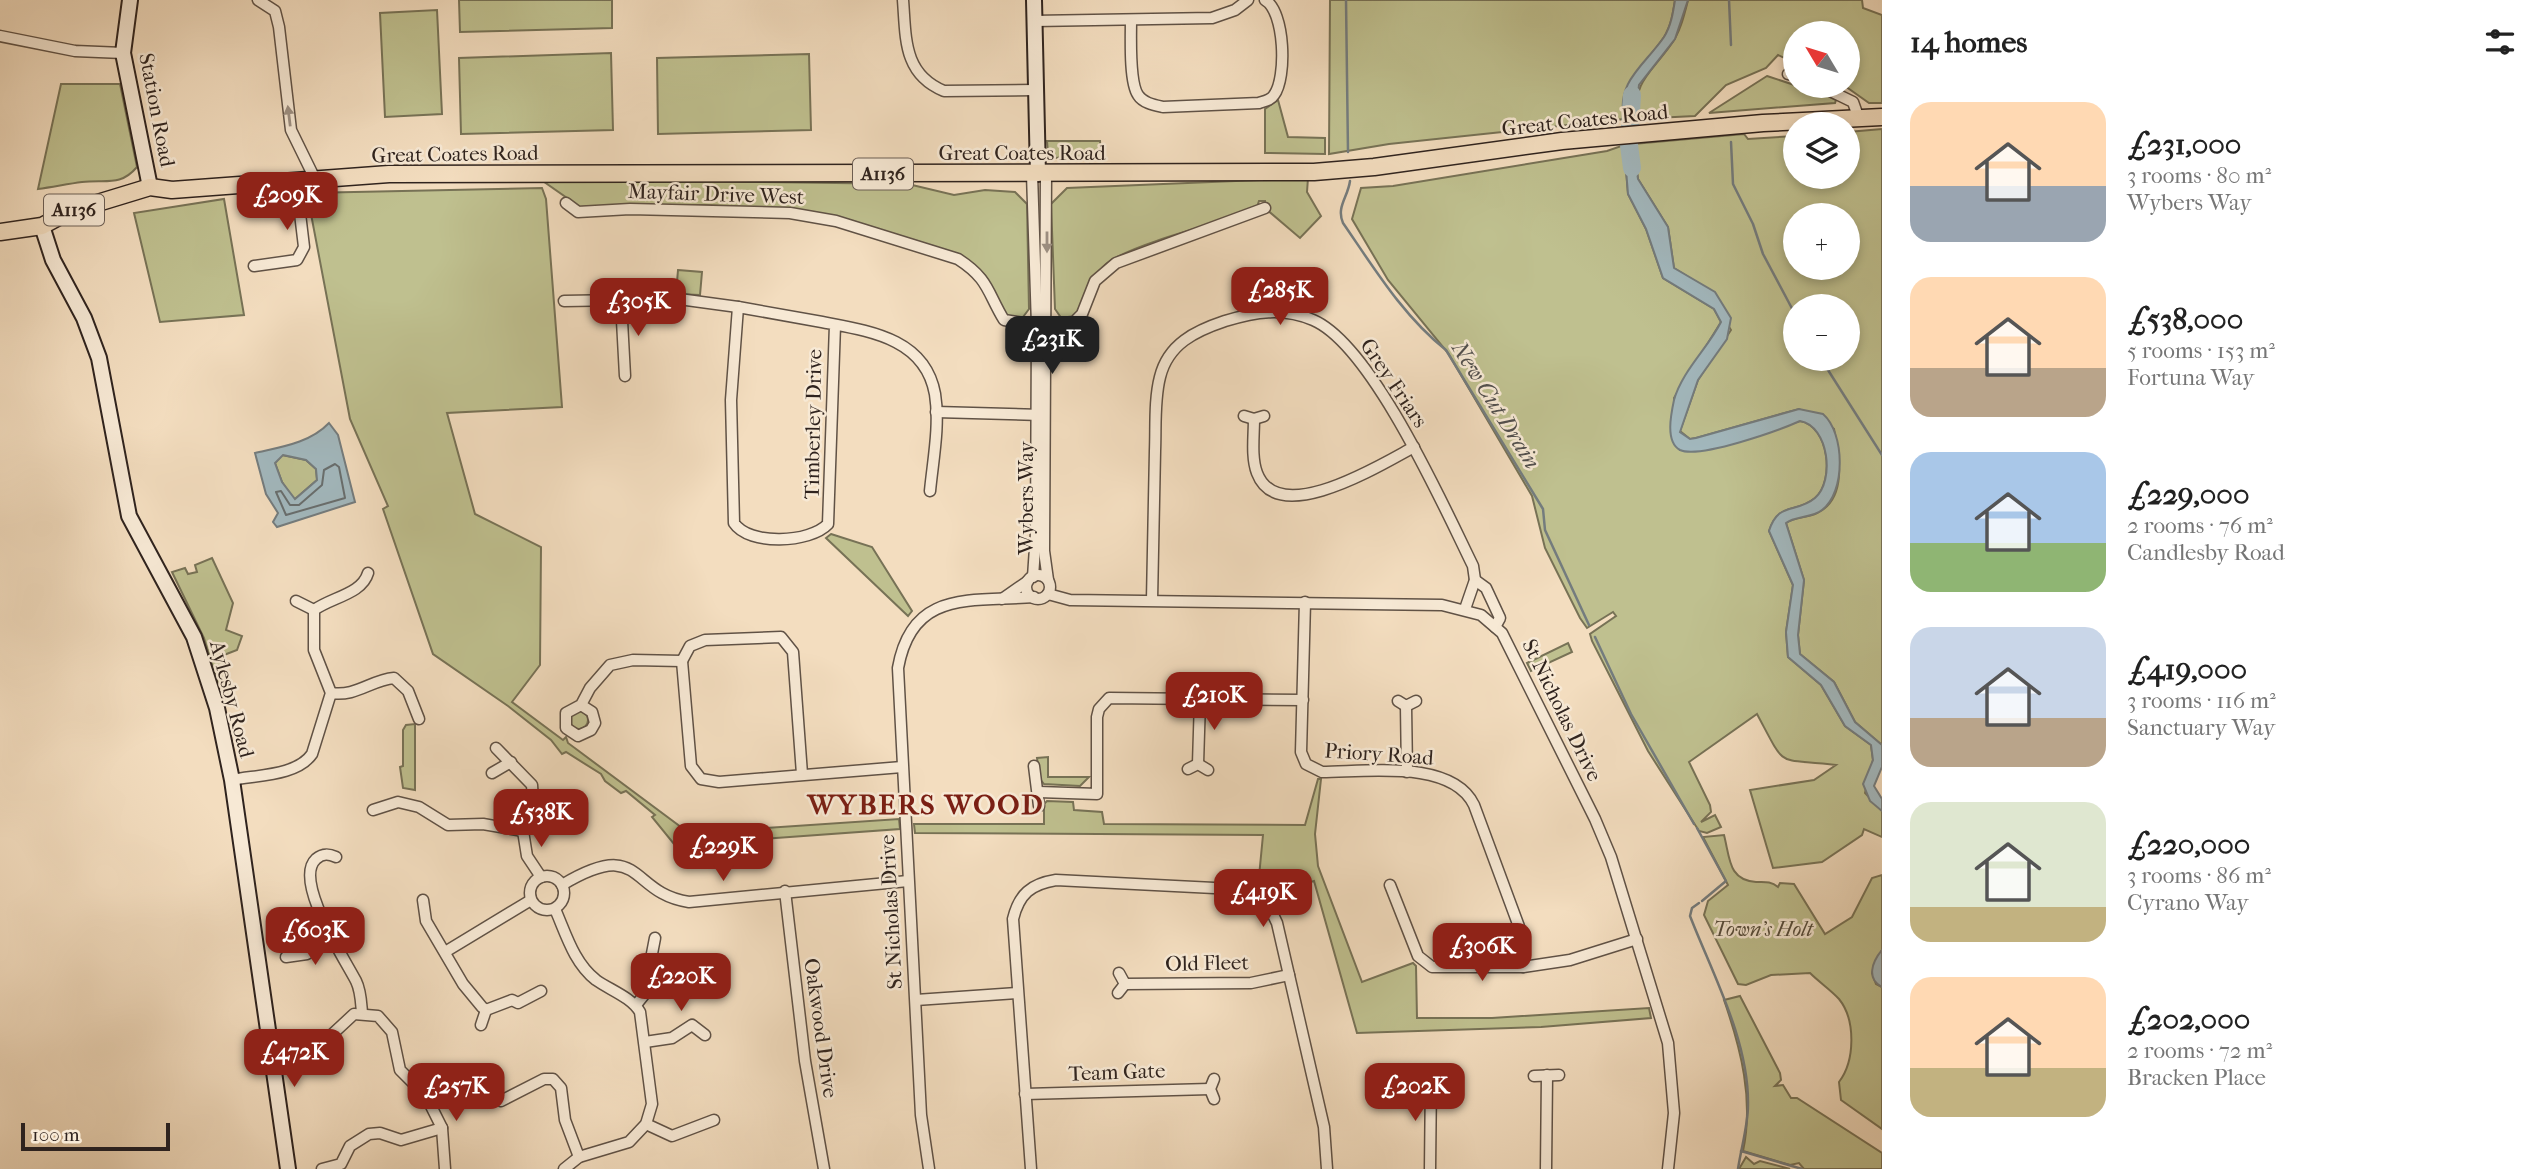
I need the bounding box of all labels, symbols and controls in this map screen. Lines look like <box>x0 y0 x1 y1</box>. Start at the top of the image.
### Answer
north arrow <box>1783 21 1860 98</box>
map controls <box>1783 21 1860 371</box>
icon: filters <box>2481 23 2519 61</box>
text: 14 homes <box>1910 25 2027 60</box>
street label: Station Road <box>134 51 180 170</box>
street label: Great Coates Road <box>1501 99 1670 141</box>
one-way arrow <box>284 105 295 127</box>
button: layers <box>1783 112 1860 189</box>
text: £231,000 <box>2127 127 2241 162</box>
icon: home <box>1966 130 2050 214</box>
street label: Great Coates Road <box>371 141 539 167</box>
street label: Great Coates Road <box>938 141 1106 165</box>
road number: A1136 <box>853 158 913 190</box>
text: 3 rooms · 80 m² <box>2127 162 2271 189</box>
pin: £209K <box>238 173 336 232</box>
street label: Mayfair Drive West <box>627 179 805 209</box>
text: £209K <box>253 181 321 208</box>
text: Wybers Way <box>2127 189 2251 216</box>
road number: A1136 <box>44 194 104 226</box>
button: + <box>1783 203 1860 280</box>
one-way arrow <box>1041 232 1053 254</box>
pin: £285K <box>1231 268 1329 327</box>
text: £285K <box>1247 276 1313 303</box>
pin: £305K <box>589 278 687 338</box>
text: £305K <box>606 287 670 314</box>
button: − <box>1783 294 1860 371</box>
text: £538,000 <box>2127 302 2243 337</box>
icon: home <box>1966 305 2050 389</box>
pin: £231K <box>1003 316 1101 376</box>
text: £231K <box>1021 325 1083 352</box>
street label: Grey Friars <box>1355 334 1433 432</box>
water label: New Cut Drain <box>1445 335 1546 474</box>
text: 5 rooms · 153 m² <box>2127 337 2275 364</box>
street label: Timberley Drive <box>800 349 826 499</box>
text: Fortuna Way <box>2127 364 2254 391</box>
street label: Wybers Way <box>1014 440 1038 556</box>
text: £229,000 <box>2127 477 2249 512</box>
icon: home <box>1966 480 2050 564</box>
text: 2 rooms · 76 m² <box>2127 512 2273 539</box>
text: Candlesby Road <box>2127 539 2285 566</box>
street label: St Nicholas Drive <box>1517 635 1607 785</box>
street label: Aylesby Road <box>205 637 259 761</box>
text: £419,000 <box>2127 652 2247 687</box>
icon: home <box>1966 655 2050 739</box>
pin: £210K <box>1165 672 1263 732</box>
text: £210K <box>1182 681 1246 708</box>
text: 3 rooms · 116 m² <box>2127 687 2276 714</box>
text: Sanctuary Way <box>2127 714 2275 741</box>
street label: Priory Road <box>1324 738 1435 770</box>
district label: WYBERS WOOD <box>806 788 1045 821</box>
pin: £538K <box>492 790 590 849</box>
text: £538K <box>510 798 573 825</box>
pin: £229K <box>674 824 772 883</box>
text: £220,000 <box>2127 827 2250 862</box>
icon: home <box>1966 830 2050 914</box>
text: £229K <box>689 832 757 859</box>
street label: St Nicholas Drive <box>875 834 907 990</box>
text: 3 rooms · 86 m² <box>2127 862 2271 889</box>
pin: £419K <box>1214 870 1312 929</box>
text: £419K <box>1230 878 1296 905</box>
text: Cyrano Way <box>2127 889 2249 916</box>
pin: £603K <box>266 908 364 967</box>
text: £603K <box>282 916 348 943</box>
park label: Town's Holt <box>1713 917 1814 941</box>
pin: £306K <box>1433 923 1531 983</box>
text: £306K <box>1449 932 1515 959</box>
street label: Old Fleet <box>1165 950 1250 976</box>
pin: £220K <box>632 954 730 1013</box>
street label: Oakwood Drive <box>799 957 843 1099</box>
text: £220K <box>647 962 715 989</box>
text: £202,000 <box>2127 1002 2250 1037</box>
icon: home <box>1966 1005 2050 1089</box>
pin: £472K <box>245 1030 343 1089</box>
text: 2 rooms · 72 m² <box>2127 1037 2272 1064</box>
text: £472K <box>260 1038 328 1065</box>
street label: Team Gate <box>1068 1058 1166 1086</box>
pin: £257K <box>407 1064 505 1123</box>
pin: £202K <box>1366 1064 1464 1123</box>
text: Bracken Place <box>2127 1064 2266 1091</box>
text: £257K <box>424 1072 488 1099</box>
text: £202K <box>1381 1072 1449 1099</box>
scale bar <box>21 1120 170 1152</box>
text: 100 m <box>32 1124 80 1146</box>

